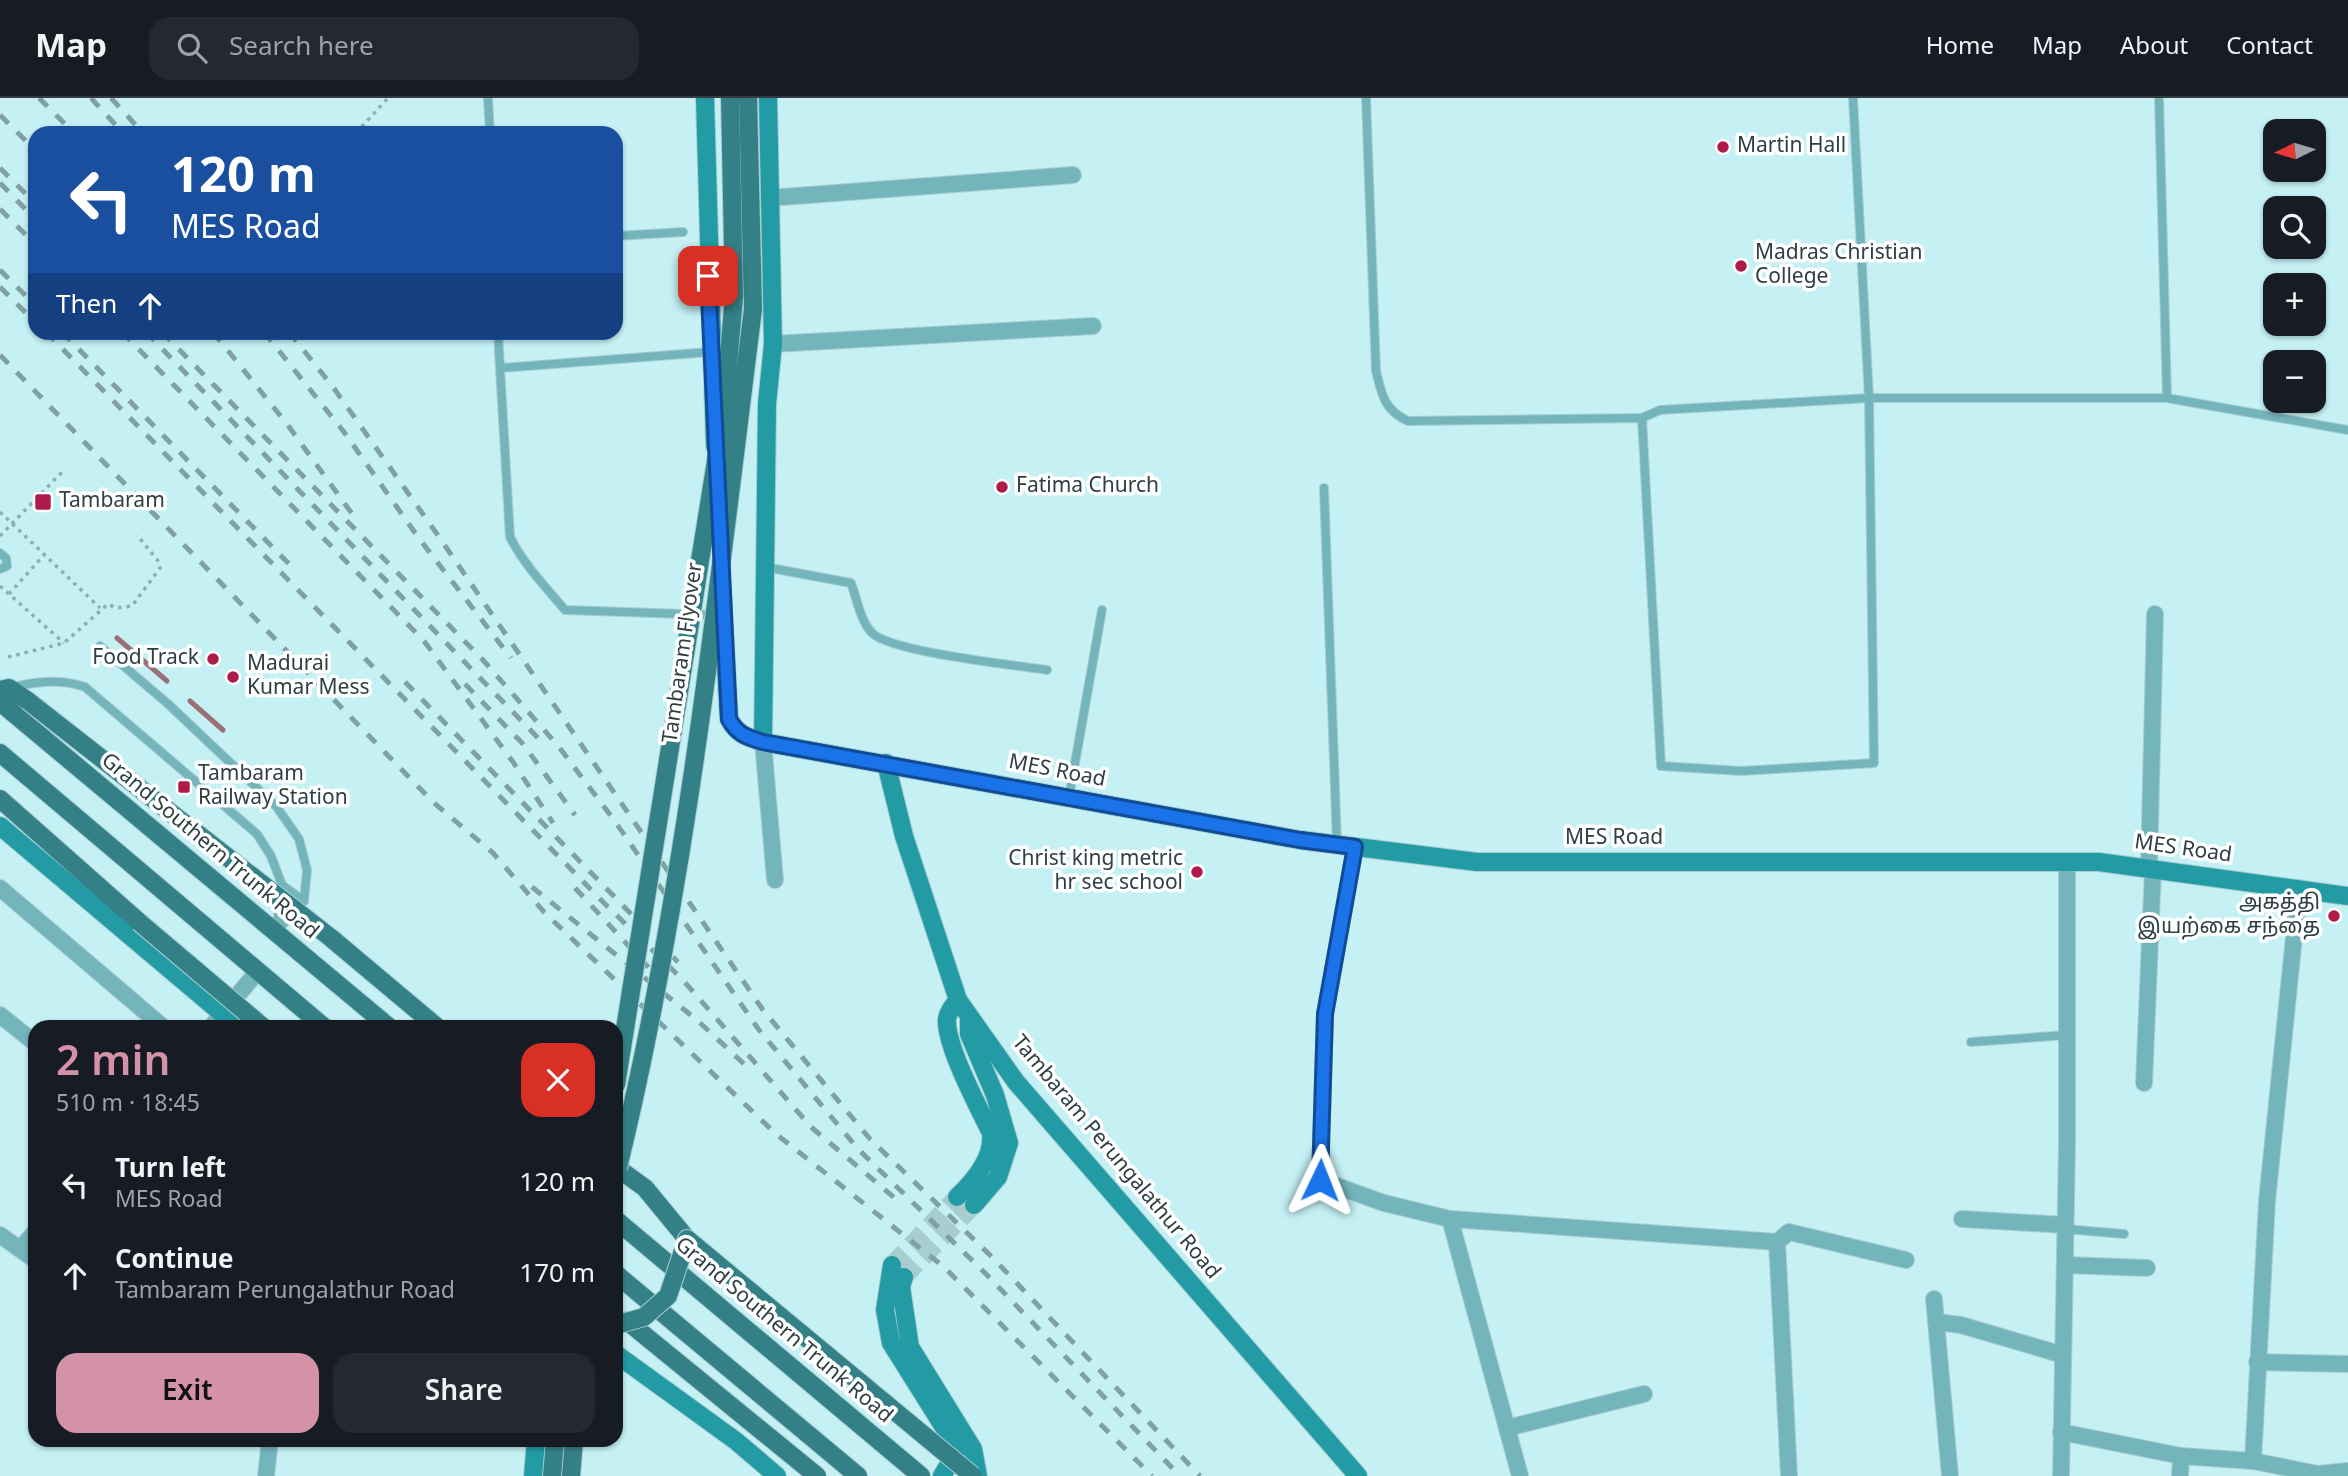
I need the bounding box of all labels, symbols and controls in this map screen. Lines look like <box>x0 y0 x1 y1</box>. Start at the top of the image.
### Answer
search box <box>149 17 639 80</box>
text: Map <box>35 28 107 69</box>
icon: search <box>173 29 211 67</box>
text: Search here <box>229 32 374 65</box>
text: Home <box>1926 33 1994 63</box>
text: Map <box>2032 33 2082 63</box>
text: About <box>2120 33 2188 63</box>
text: Contact <box>2226 33 2313 63</box>
north arrow <box>2263 119 2326 182</box>
map controls <box>2263 119 2326 413</box>
place label: Martin Hall <box>1737 134 1846 160</box>
marker: Martin Hall <box>1715 139 1731 155</box>
text: 120 m <box>171 149 316 210</box>
icon: left <box>56 154 147 245</box>
button: search <box>2263 196 2326 259</box>
text: MES Road <box>171 210 321 250</box>
place label: Madras Christian College <box>1755 241 1922 291</box>
pin <box>678 246 738 306</box>
icon: arrive <box>689 257 727 295</box>
marker: Madras Christian College <box>1733 258 1749 274</box>
button: + <box>2263 273 2326 336</box>
icon: ahead <box>131 287 169 325</box>
text: Then <box>56 290 117 323</box>
button: − <box>2263 350 2326 413</box>
place label: Fatima Church <box>1016 474 1159 500</box>
marker: Fatima Church <box>994 479 1010 495</box>
place label: Tambaram <box>59 489 165 515</box>
marker: Tambaram <box>33 492 53 512</box>
street label: Tambaram Flyover <box>658 561 710 745</box>
place label: Food Track <box>92 646 200 672</box>
marker: Food Track <box>205 651 221 667</box>
place label: Madurai Kumar Mess <box>247 652 370 702</box>
marker: Madurai Kumar Mess <box>225 669 241 685</box>
street label: Grand Southern Trunk Road <box>95 748 323 946</box>
street label: MES Road <box>1006 750 1108 794</box>
place label: Tambaram Railway Station <box>198 762 348 812</box>
marker: Tambaram Railway Station <box>176 779 192 795</box>
street label: MES Road <box>1565 826 1663 852</box>
street label: MES Road <box>2133 830 2233 870</box>
place label: Christ king metric hr sec school <box>1008 847 1183 897</box>
marker: Christ king metric hr sec school <box>1189 864 1205 880</box>
place label: அகத்தி இயற்கை சந்தை <box>2137 891 2320 941</box>
marker: அகத்தி இயற்கை சந்தை <box>2326 908 2342 924</box>
street label: Tambaram Perungalathur Road <box>1005 1031 1225 1285</box>
text: 2 min <box>56 1038 170 1091</box>
button: close <box>521 1043 595 1117</box>
text: 510 m · 18:45 <box>56 1091 200 1120</box>
position arrow <box>1283 1143 1357 1217</box>
text: Turn left <box>115 1154 226 1187</box>
icon: left <box>56 1166 94 1204</box>
text: 120 m <box>519 1168 595 1201</box>
text: MES Road <box>115 1187 223 1216</box>
street label: Grand Southern Trunk Road <box>669 1232 897 1430</box>
text: Continue <box>115 1245 233 1278</box>
icon: ahead <box>56 1257 94 1295</box>
text: 170 m <box>519 1259 595 1292</box>
text: Tambaram Perungalathur Road <box>115 1278 455 1307</box>
button: Exit <box>56 1353 319 1433</box>
button: Share <box>333 1353 595 1433</box>

